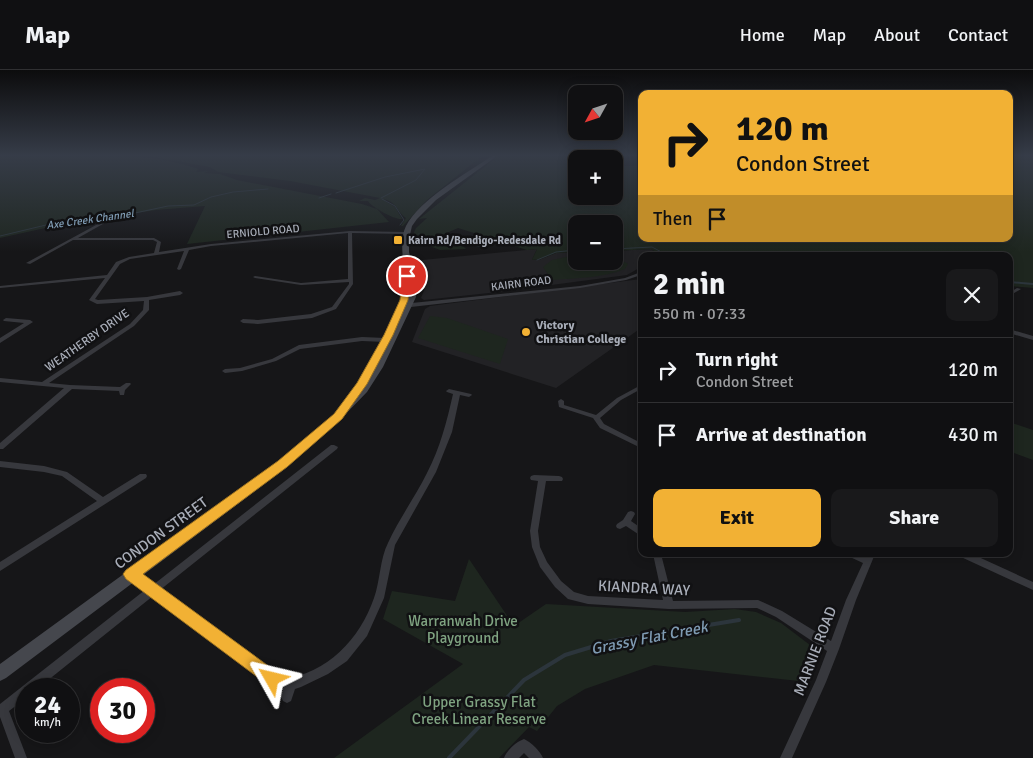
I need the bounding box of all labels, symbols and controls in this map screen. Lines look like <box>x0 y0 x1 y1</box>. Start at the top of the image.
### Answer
text: Map <box>25 20 70 50</box>
text: Home <box>740 24 785 46</box>
text: Map <box>813 24 846 46</box>
text: About <box>874 24 920 46</box>
text: Contact <box>948 24 1008 46</box>
north arrow <box>568 85 622 140</box>
map controls <box>568 85 623 270</box>
text: 120 m <box>736 107 829 150</box>
icon: right <box>653 110 718 175</box>
button: + <box>568 150 623 205</box>
text: Condon Street <box>736 150 870 177</box>
icon: arrive <box>703 205 731 233</box>
water label: Axe Creek Channel <box>46 207 135 232</box>
text: Then <box>653 207 693 231</box>
button: − <box>568 215 623 270</box>
street label: ERNIOLD ROAD <box>226 222 300 241</box>
marker: Kairn Rd/Bendigo-Redesdale Rd <box>392 234 404 246</box>
place label: Kairn Rd/Bendigo-Redesdale Rd <box>408 234 561 247</box>
pin <box>386 255 428 297</box>
icon: arrive <box>393 262 421 290</box>
text: 2 min <box>653 266 725 303</box>
button: close <box>946 269 998 321</box>
street label: KAIRN ROAD <box>490 273 552 294</box>
text: 550 m · 07:33 <box>653 304 746 324</box>
street label: WEATHERBY DRIVE <box>42 306 132 375</box>
place label: Victory Christian College <box>536 318 626 347</box>
marker: Victory Christian College <box>520 326 532 338</box>
text: Turn right <box>696 348 778 372</box>
icon: right <box>653 356 681 384</box>
text: 120 m <box>948 358 998 382</box>
text: Condon Street <box>696 372 793 392</box>
icon: arrive <box>653 421 681 449</box>
text: Arrive at destination <box>696 423 867 447</box>
text: 430 m <box>948 423 998 447</box>
button: Exit <box>653 489 821 547</box>
button: Share <box>831 489 998 547</box>
street label: CONDON STREET <box>111 493 212 573</box>
street label: KIANDRA WAY <box>597 577 691 599</box>
street label: MARNIE ROAD <box>790 604 840 698</box>
park label: Warranwah Drive Playground <box>408 612 518 647</box>
water label: Grassy Flat Creek <box>589 616 711 659</box>
position arrow <box>245 652 297 704</box>
speed limit sign: 30 <box>90 678 155 743</box>
text: 24 <box>34 689 61 720</box>
park label: Upper Grassy Flat Creek Linear Reserve <box>412 693 546 728</box>
text: km/h <box>34 715 61 730</box>

